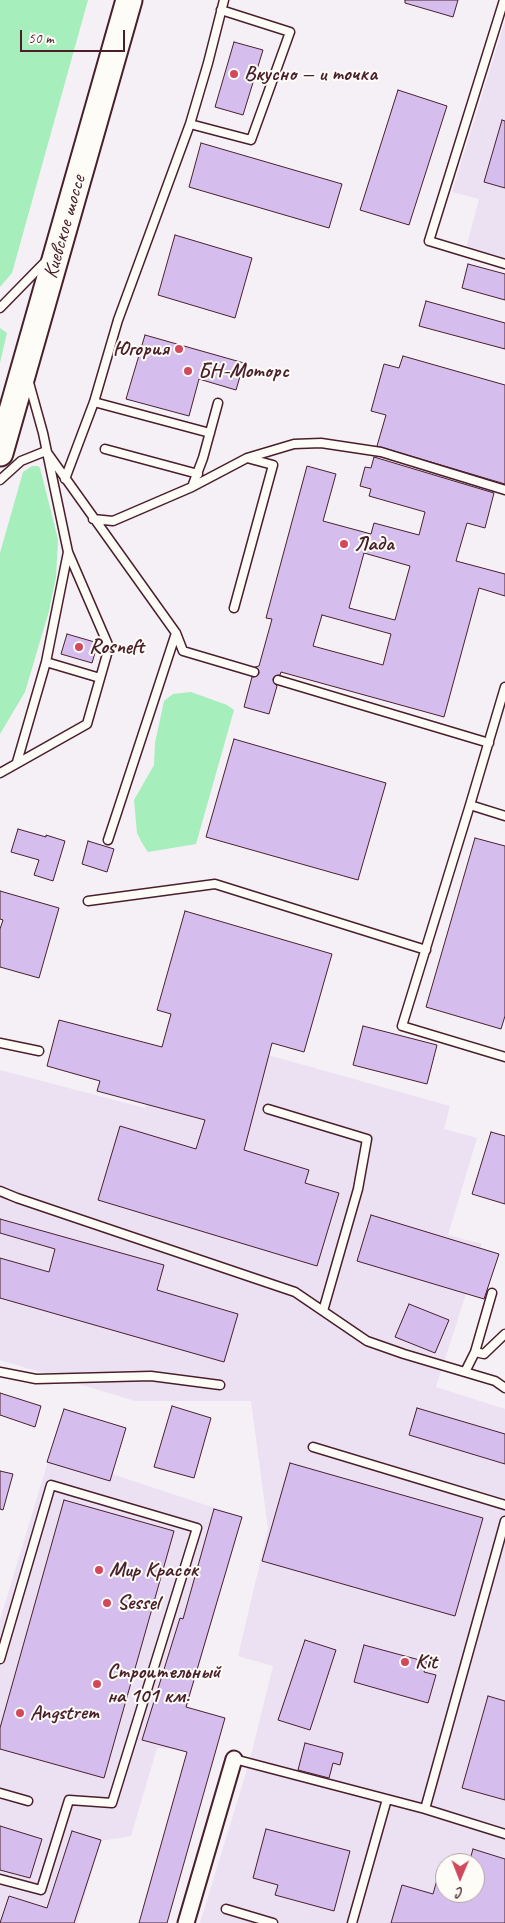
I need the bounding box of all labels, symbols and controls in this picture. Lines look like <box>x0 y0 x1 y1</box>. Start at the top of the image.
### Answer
scale bar <box>22 20 128 52</box>
text: 50 m <box>28 29 54 48</box>
place label: Вкусно — и точка <box>244 61 377 87</box>
marker: Вкусно — и точка <box>228 68 240 80</box>
street label: Киевское шоссе <box>38 172 92 282</box>
place label: Югория <box>113 336 169 362</box>
marker: Югория <box>173 343 185 355</box>
place label: БН-Моторс <box>198 358 289 384</box>
marker: БН-Моторс <box>182 365 194 377</box>
place label: Лада <box>354 531 394 557</box>
marker: Лада <box>338 538 350 550</box>
place label: Rosneft <box>89 634 144 660</box>
marker: Rosneft <box>73 641 85 653</box>
place label: Мир Красок <box>109 1557 198 1583</box>
marker: Мир Красок <box>93 1564 105 1576</box>
place label: Sessel <box>117 1590 159 1616</box>
marker: Sessel <box>101 1597 113 1609</box>
place label: Kit <box>415 1649 437 1675</box>
marker: Kit <box>399 1656 411 1668</box>
place label: Строительный на 101 км. <box>107 1659 220 1709</box>
marker: Строительный на 101 км. <box>91 1678 103 1690</box>
place label: Angstrem <box>30 1700 99 1726</box>
marker: Angstrem <box>14 1707 26 1719</box>
north arrow <box>435 1853 485 1903</box>
text: С <box>456 1884 463 1901</box>

